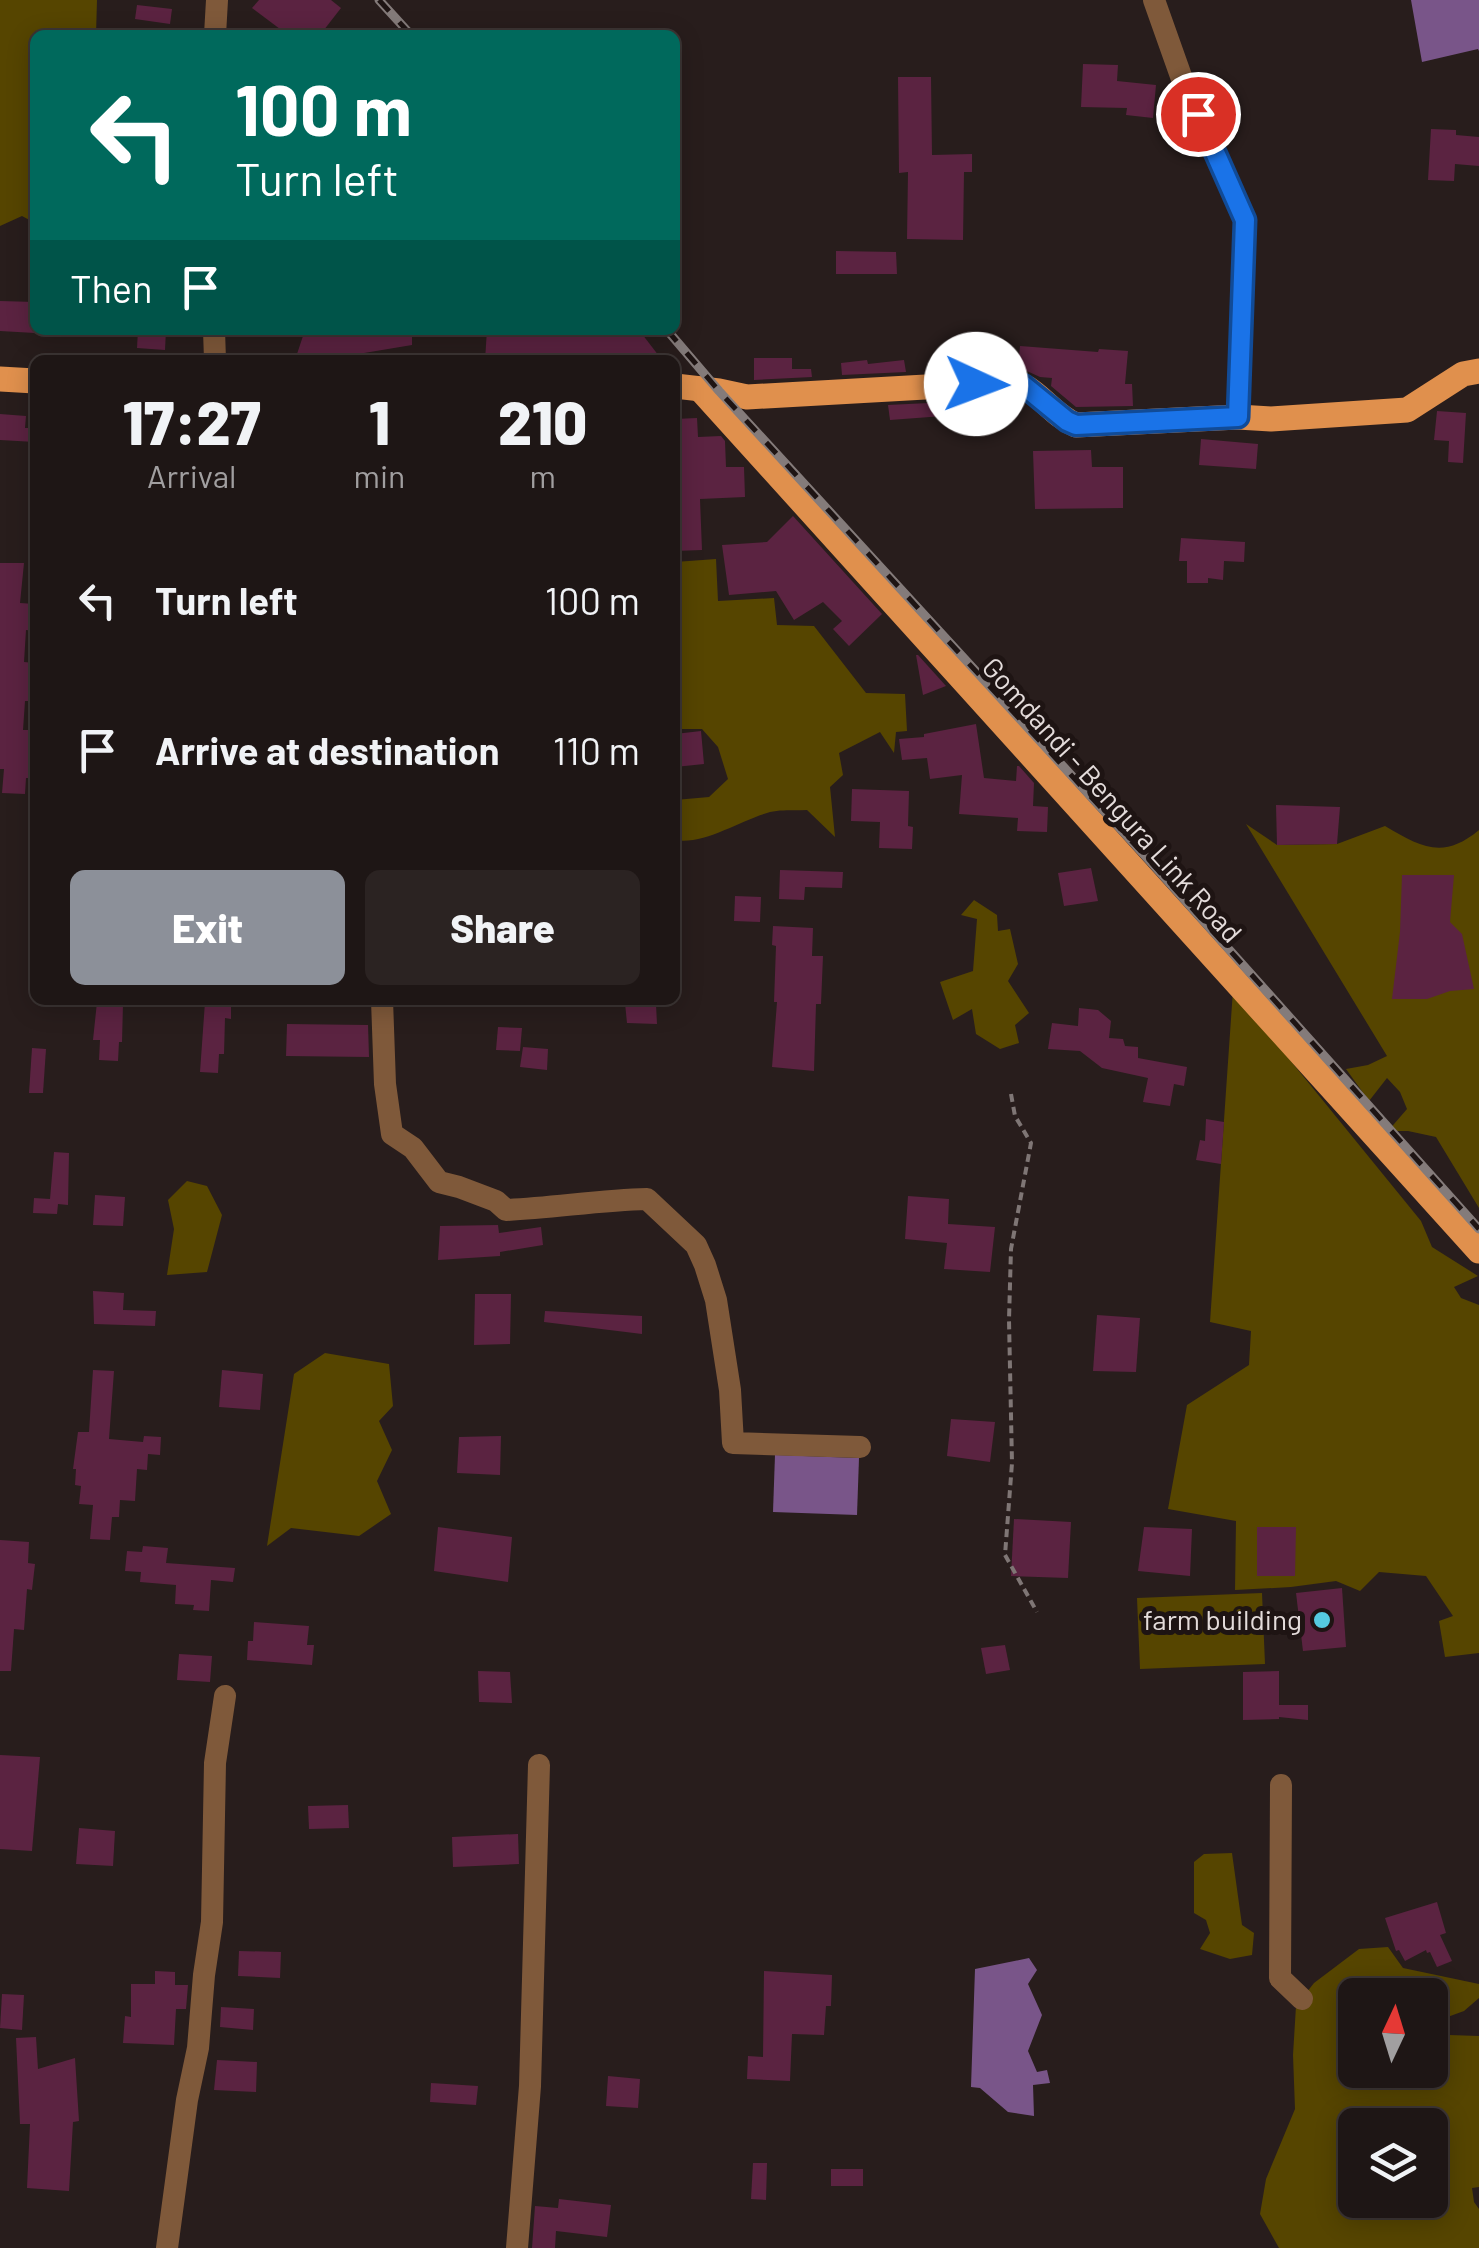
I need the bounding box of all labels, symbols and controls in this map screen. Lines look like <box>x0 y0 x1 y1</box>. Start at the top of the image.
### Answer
text: 100 m <box>235 66 412 150</box>
icon: left <box>70 70 200 200</box>
pin <box>1156 72 1241 157</box>
icon: arrive <box>1171 87 1226 142</box>
text: Turn left <box>235 151 399 205</box>
icon: arrive <box>173 260 228 315</box>
text: Then <box>70 265 153 311</box>
position arrow <box>924 332 1028 436</box>
text: 17:27 <box>123 385 261 457</box>
text: 1 <box>369 385 390 457</box>
text: 210 <box>498 385 587 457</box>
text: Arrival <box>147 456 236 494</box>
text: min <box>353 456 405 494</box>
text: m <box>529 456 556 494</box>
icon: left <box>70 573 125 628</box>
text: Turn left <box>155 577 298 623</box>
text: 100 m <box>545 577 640 623</box>
street label: Gomdandi - Bengura Link Road <box>976 650 1250 949</box>
icon: arrive <box>70 723 125 778</box>
text: Arrive at destination <box>155 727 500 773</box>
text: 110 m <box>553 727 640 773</box>
button: Exit <box>70 870 345 985</box>
button: Share <box>365 870 640 985</box>
place label: farm building <box>1143 1602 1302 1636</box>
marker: farm building <box>1311 1609 1333 1631</box>
north arrow <box>1338 1978 1448 2088</box>
map controls <box>1338 1978 1448 2218</box>
button: layers <box>1338 2108 1448 2218</box>

